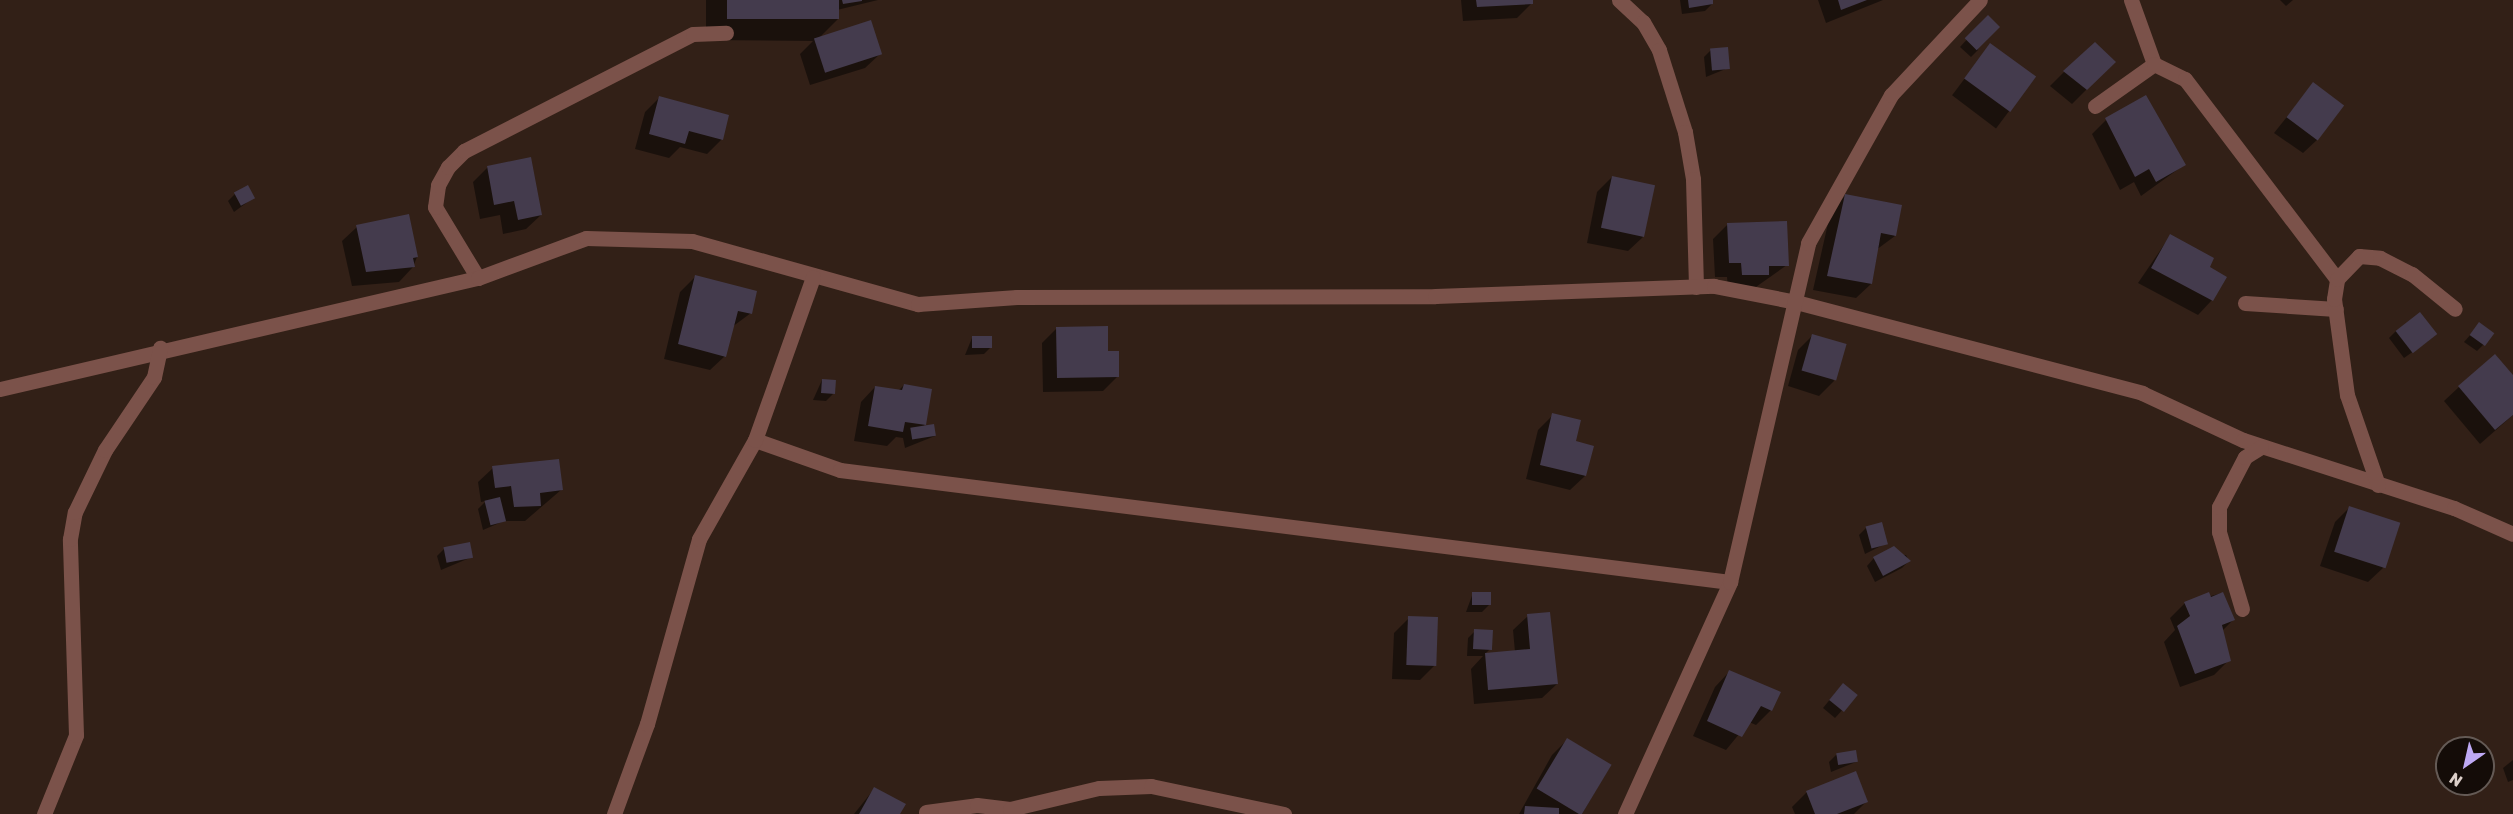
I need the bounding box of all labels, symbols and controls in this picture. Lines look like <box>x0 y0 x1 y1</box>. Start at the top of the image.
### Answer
north arrow <box>2435 736 2495 796</box>
text: N <box>2446 769 2466 791</box>

